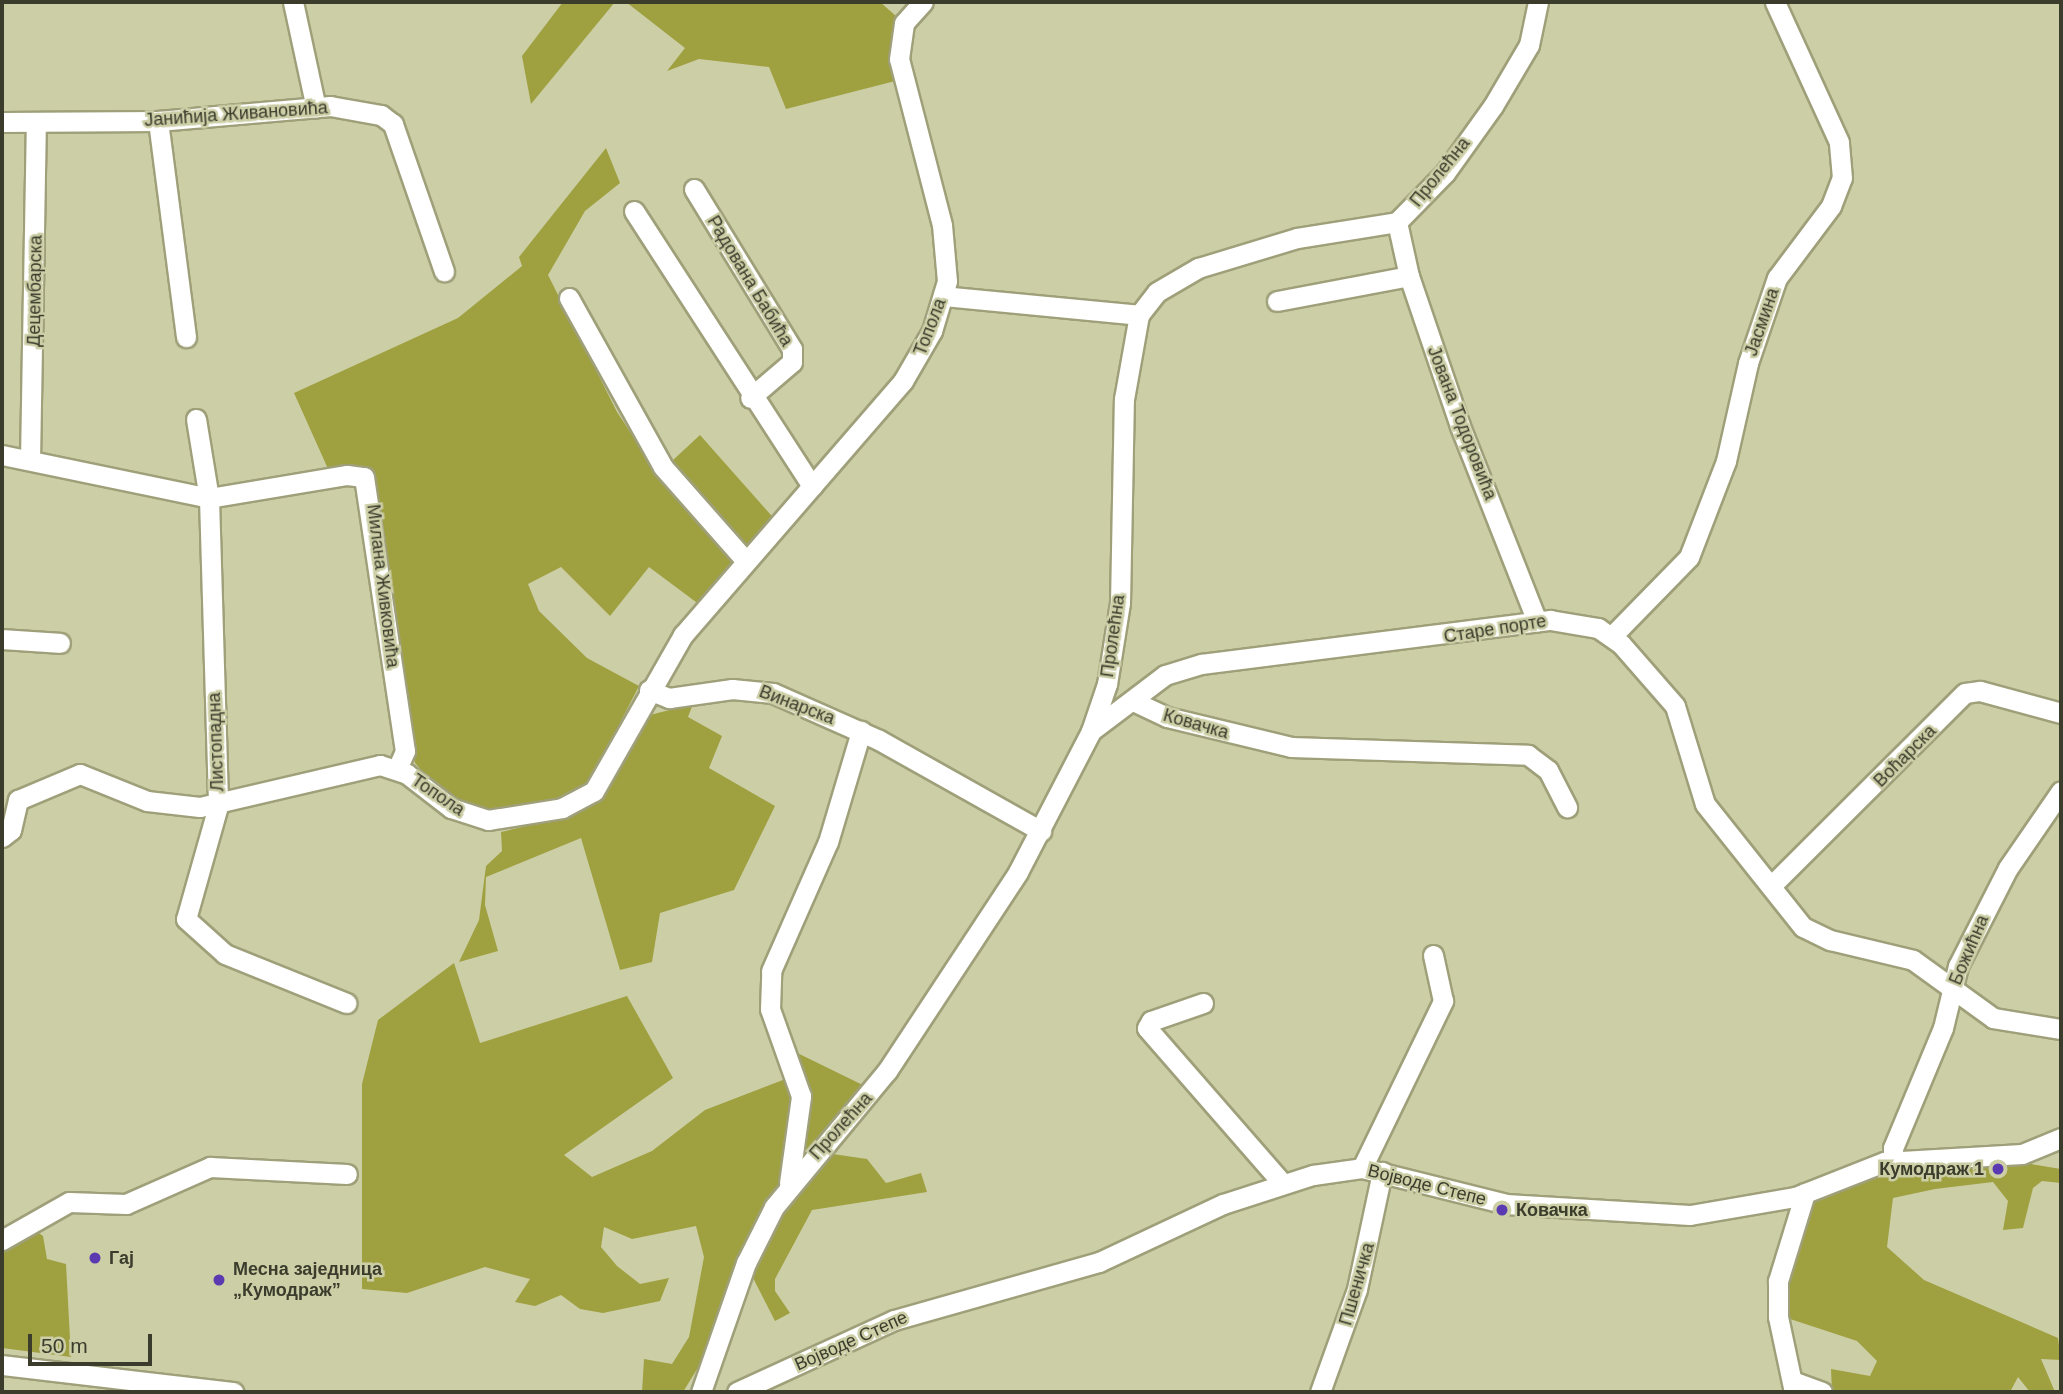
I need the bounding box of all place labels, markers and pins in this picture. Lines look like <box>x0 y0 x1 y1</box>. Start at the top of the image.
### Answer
place label: Кумодраж 1 <box>1879 1158 1984 1180</box>
marker: Кумодраж 1 <box>1990 1161 2006 1177</box>
place label: Ковачка <box>1516 1199 1588 1221</box>
marker: Ковачка <box>1494 1202 1510 1218</box>
place label: Гај <box>109 1247 134 1269</box>
marker: Гај <box>87 1250 103 1266</box>
place label: Месна заједница „Кумодраж” <box>233 1259 382 1302</box>
marker: Месна заједница „Кумодраж” <box>211 1272 227 1288</box>

